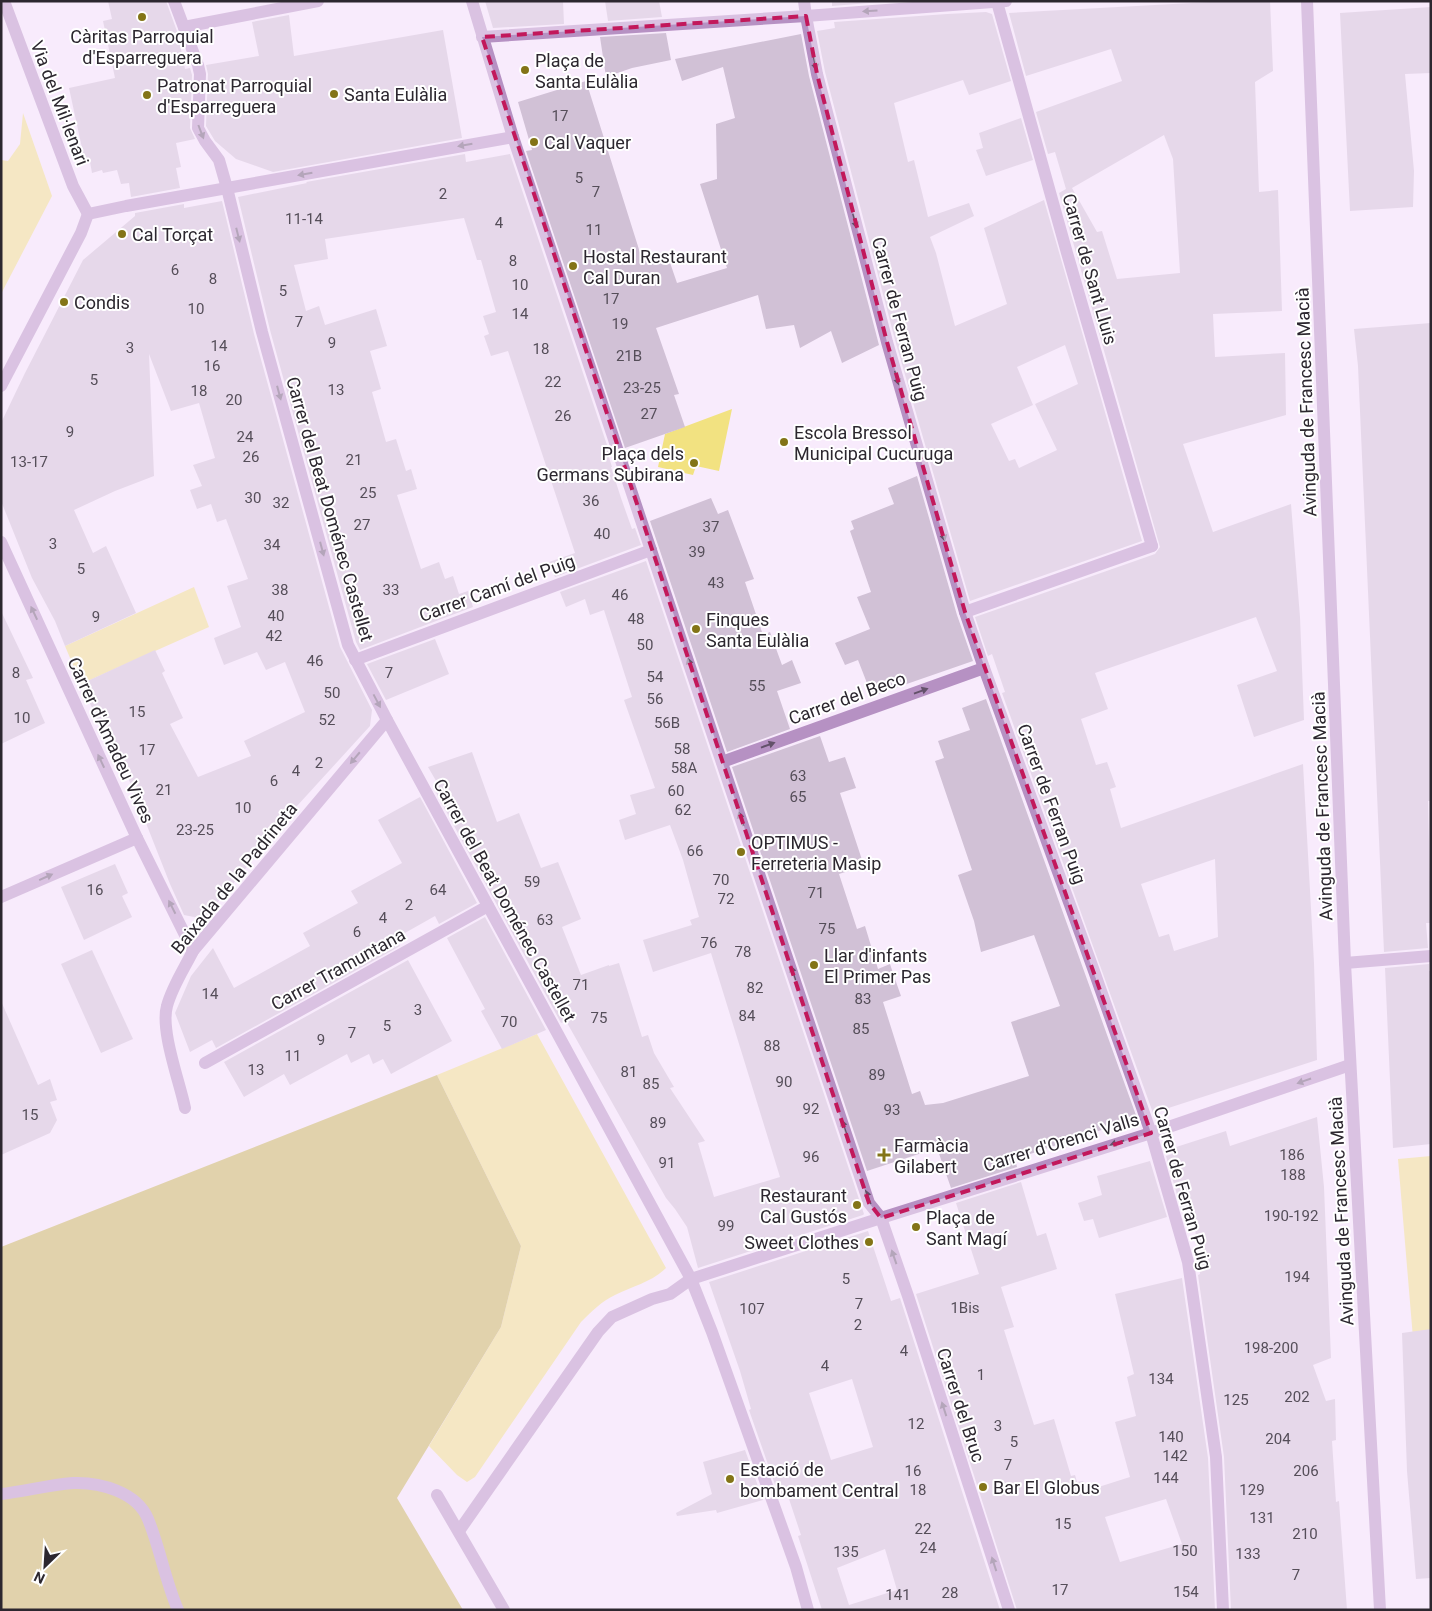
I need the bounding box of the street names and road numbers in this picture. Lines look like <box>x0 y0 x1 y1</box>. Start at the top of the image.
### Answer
street label: Via del Mil·lenari <box>27 38 93 168</box>
street label: Carrer de Sant Lluis <box>1058 191 1122 347</box>
street label: Carrer de Ferran Puig <box>868 235 932 403</box>
street label: Avinguda de Francesc Macià <box>1292 287 1320 517</box>
street label: Carrer del Beat Doménec Castellet <box>282 374 378 644</box>
street label: Carrer Camí del Puig <box>416 550 578 626</box>
street label: Carrer d'Amadeu Vives <box>63 654 159 826</box>
street label: Carrer del Beco <box>786 667 908 729</box>
street label: Avinguda de Francesc Macià <box>1308 691 1336 921</box>
street label: Carrer de Ferran Puig <box>1013 721 1091 887</box>
street label: Carrer del Beat Doménec Castellet <box>429 775 581 1025</box>
street label: Baixada de la Padrineta <box>167 798 301 958</box>
street label: Carrer Tramuntana <box>267 923 409 1015</box>
street label: Avinguda de Francesc Macià <box>1325 1096 1357 1326</box>
street label: Carrer de Ferran Puig <box>1150 1104 1216 1272</box>
street label: Carrer d'Orenci Valls <box>981 1108 1141 1176</box>
street label: Carrer del Bruc <box>933 1345 989 1465</box>

